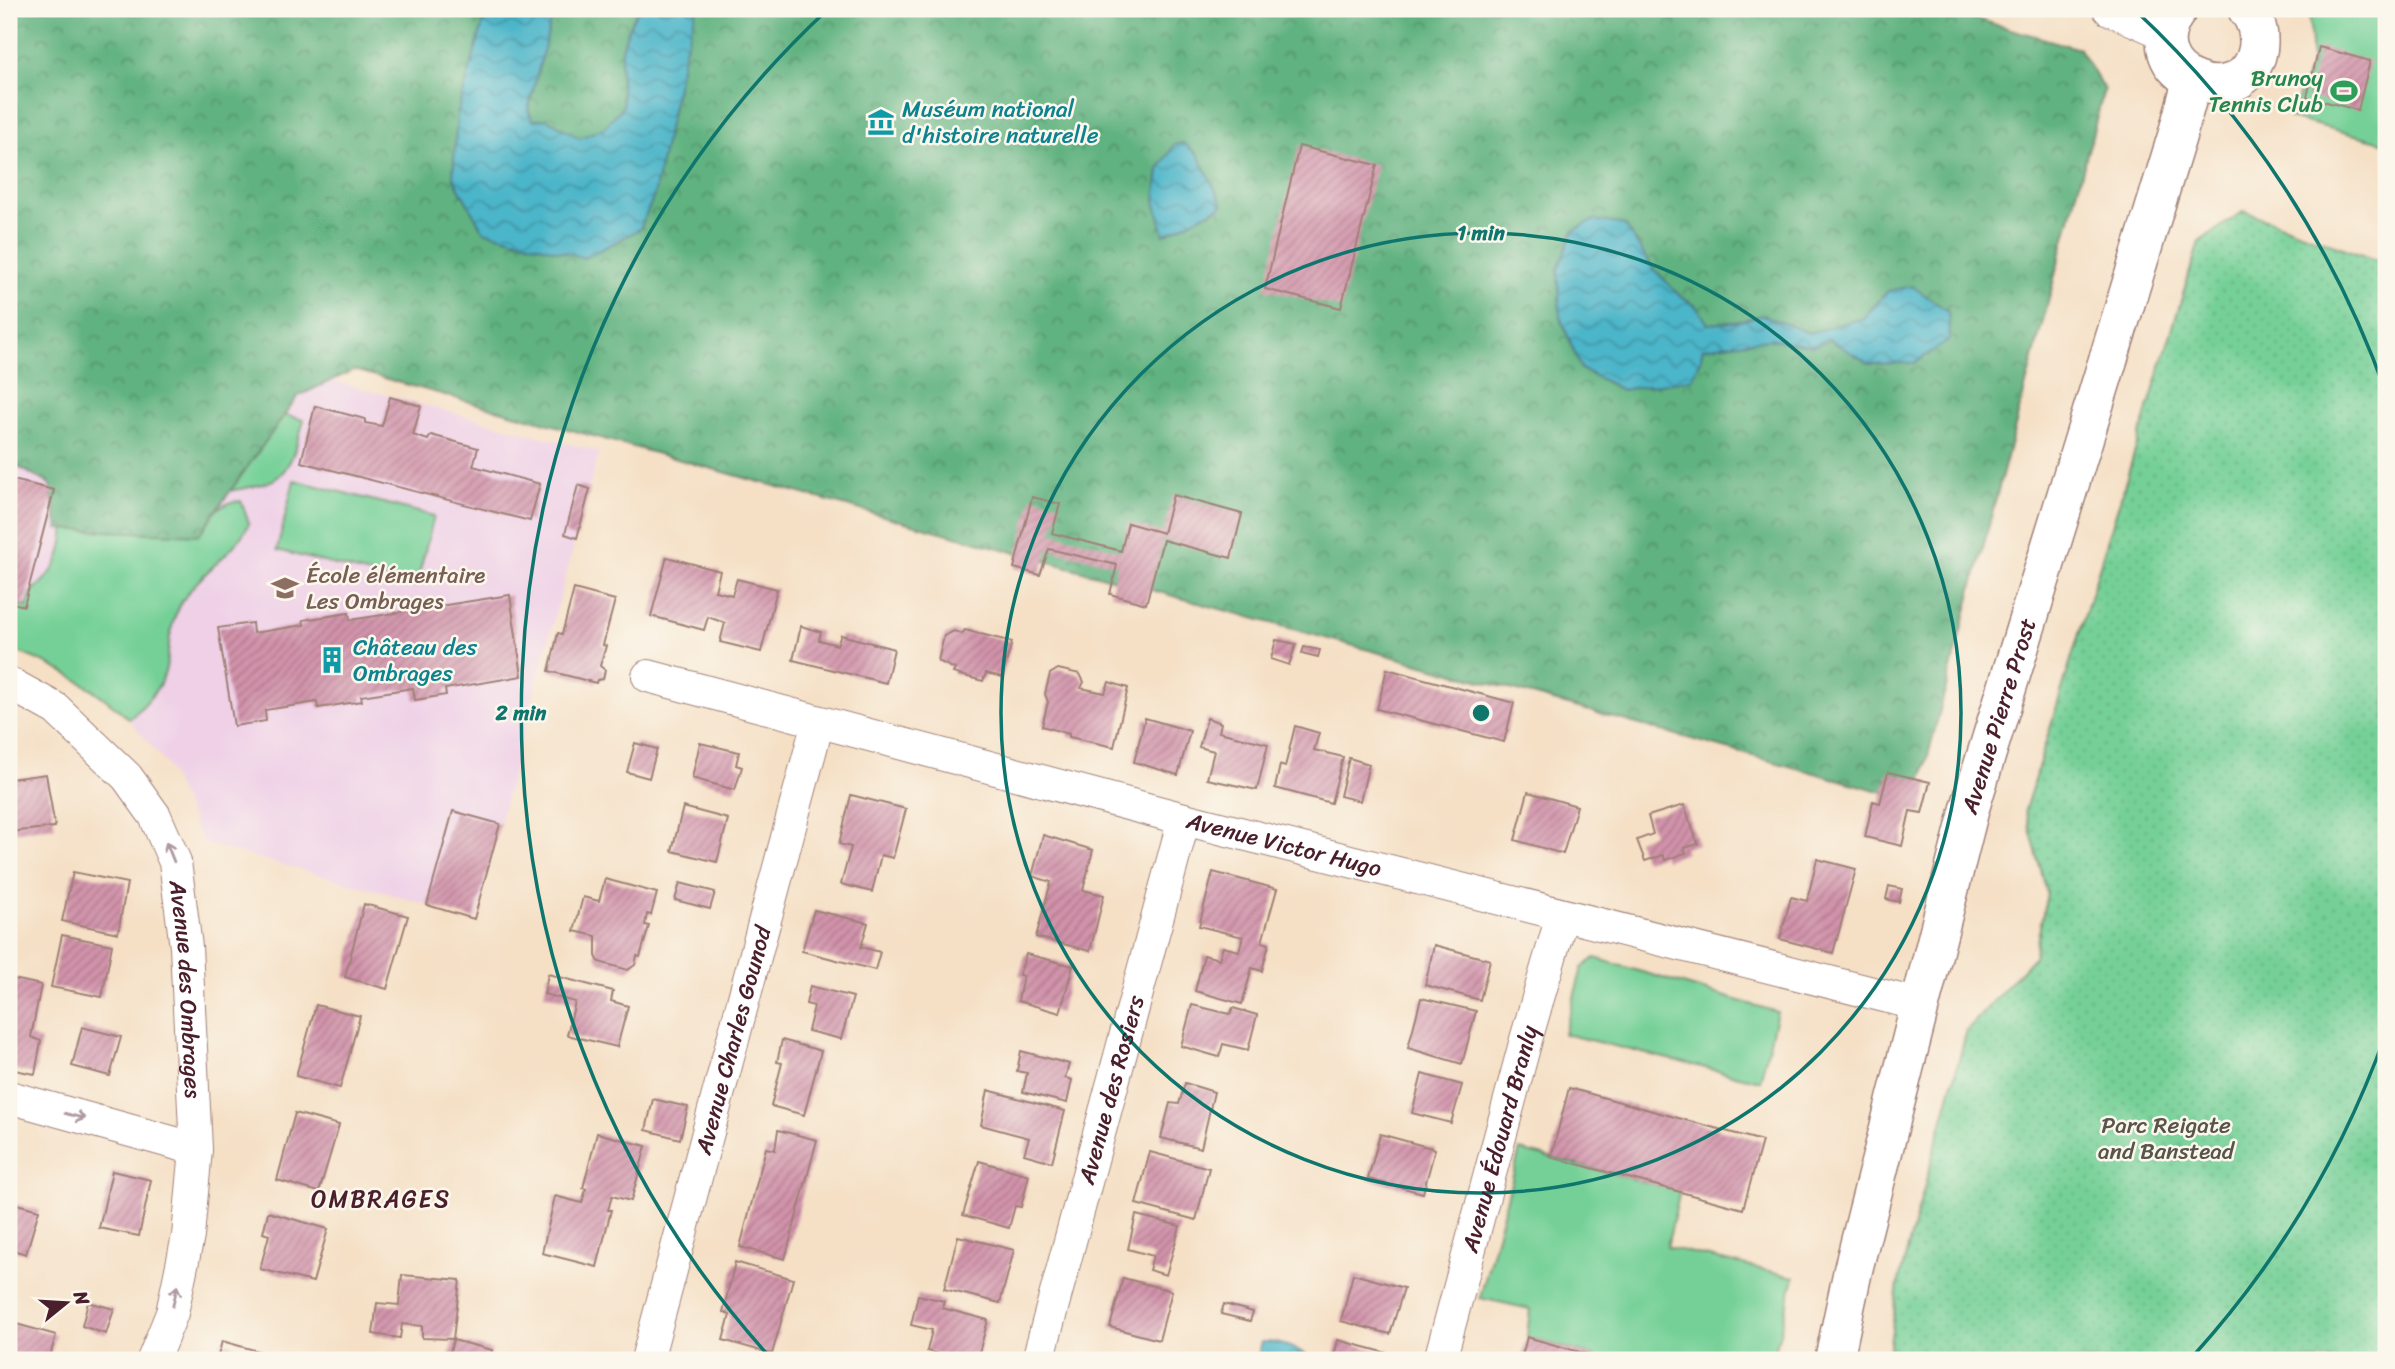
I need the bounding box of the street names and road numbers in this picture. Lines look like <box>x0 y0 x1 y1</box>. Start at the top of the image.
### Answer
street label: Avenue Pierre Prost <box>1949 613 2048 820</box>
street label: Avenue Victor Hugo <box>1181 800 1386 889</box>
street label: Avenue des Ombrages <box>157 877 214 1100</box>
street label: Avenue Charles Gounod <box>682 920 783 1160</box>
street label: Avenue des Rosiers <box>1066 990 1156 1190</box>
street label: Avenue Édouard Branly <box>1449 1020 1550 1258</box>

